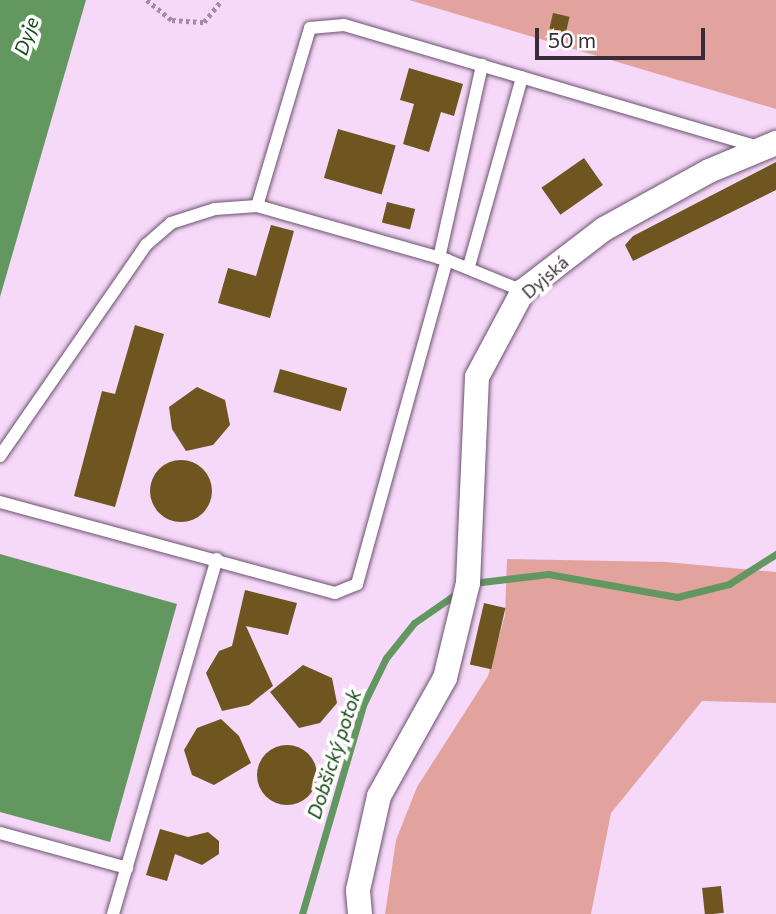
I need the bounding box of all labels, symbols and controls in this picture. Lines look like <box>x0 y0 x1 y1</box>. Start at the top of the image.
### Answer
water label: Dyje <box>9 14 43 58</box>
scale bar <box>538 14 708 58</box>
text: 50 m <box>548 27 596 52</box>
street label: Dyjská <box>517 251 573 303</box>
water label: Dobšický potok <box>302 686 366 822</box>

